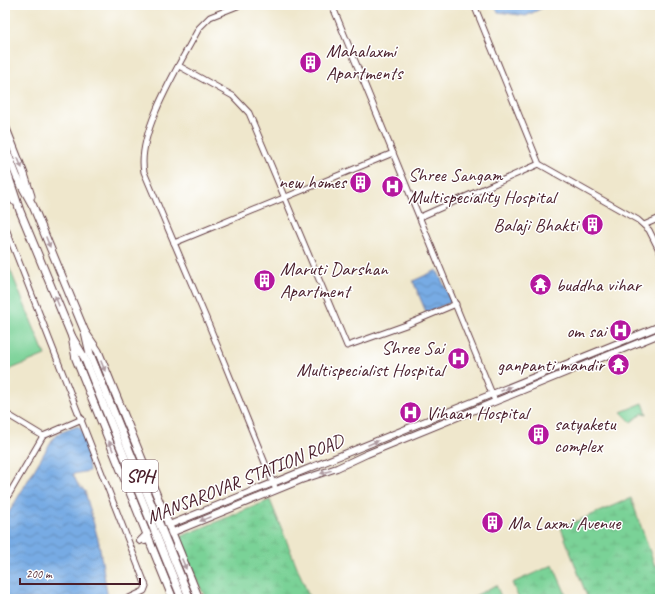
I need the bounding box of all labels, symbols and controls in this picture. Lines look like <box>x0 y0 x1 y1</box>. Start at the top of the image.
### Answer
place label: Mahalaxmi Apartments <box>326 39 405 85</box>
building icon: Mahalaxmi Apartments <box>298 49 324 75</box>
one-way arrow <box>17 157 23 169</box>
place label: Shree Sangam Multispeciality Hospital <box>408 163 559 209</box>
building icon: new homes <box>348 169 374 195</box>
place label: new homes <box>278 170 348 194</box>
hospital icon: Shree Sangam Multispeciality Hospital <box>379 173 405 199</box>
building icon: Balaji Bhakti <box>580 212 606 238</box>
place label: Balaji Bhakti <box>493 213 580 237</box>
one-way arrow <box>46 237 52 249</box>
place label: Maruti Darshan Apartment <box>280 257 389 303</box>
building icon: Maruti Darshan Apartment <box>252 267 278 293</box>
temple icon: buddha vihar <box>527 272 553 298</box>
place label: buddha vihar <box>556 273 643 297</box>
one-way arrow <box>54 295 60 306</box>
hospital icon: om sai <box>608 318 634 344</box>
place label: om sai <box>566 319 608 343</box>
place label: Shree Sai Multispecialist Hospital <box>297 336 448 382</box>
hospital icon: Shree Sai Multispecialist Hospital <box>446 346 472 372</box>
temple icon: ganpanti mandir <box>606 352 632 378</box>
place label: ganpanti mandir <box>497 353 606 377</box>
one-way arrow <box>101 360 107 372</box>
one-way arrow <box>501 385 513 391</box>
hospital icon: Vihaan Hospital <box>398 400 424 426</box>
place label: Vihaan Hospital <box>426 401 532 425</box>
place label: satyaketu complex <box>554 412 617 458</box>
building icon: satyaketu complex <box>526 422 552 448</box>
street label: MANSAROVAR STATION ROAD <box>143 428 349 529</box>
one-way arrow <box>108 439 114 451</box>
one-way arrow <box>367 439 379 445</box>
road number: SPH <box>122 460 158 492</box>
one-way arrow <box>320 469 332 475</box>
building icon: Ma Laxmi Avenue <box>480 510 506 536</box>
place label: Ma Laxmi Avenue <box>508 511 622 535</box>
one-way arrow <box>200 516 211 522</box>
one-way arrow <box>181 558 187 570</box>
scale bar <box>20 560 140 586</box>
text: 200 m <box>26 566 53 582</box>

